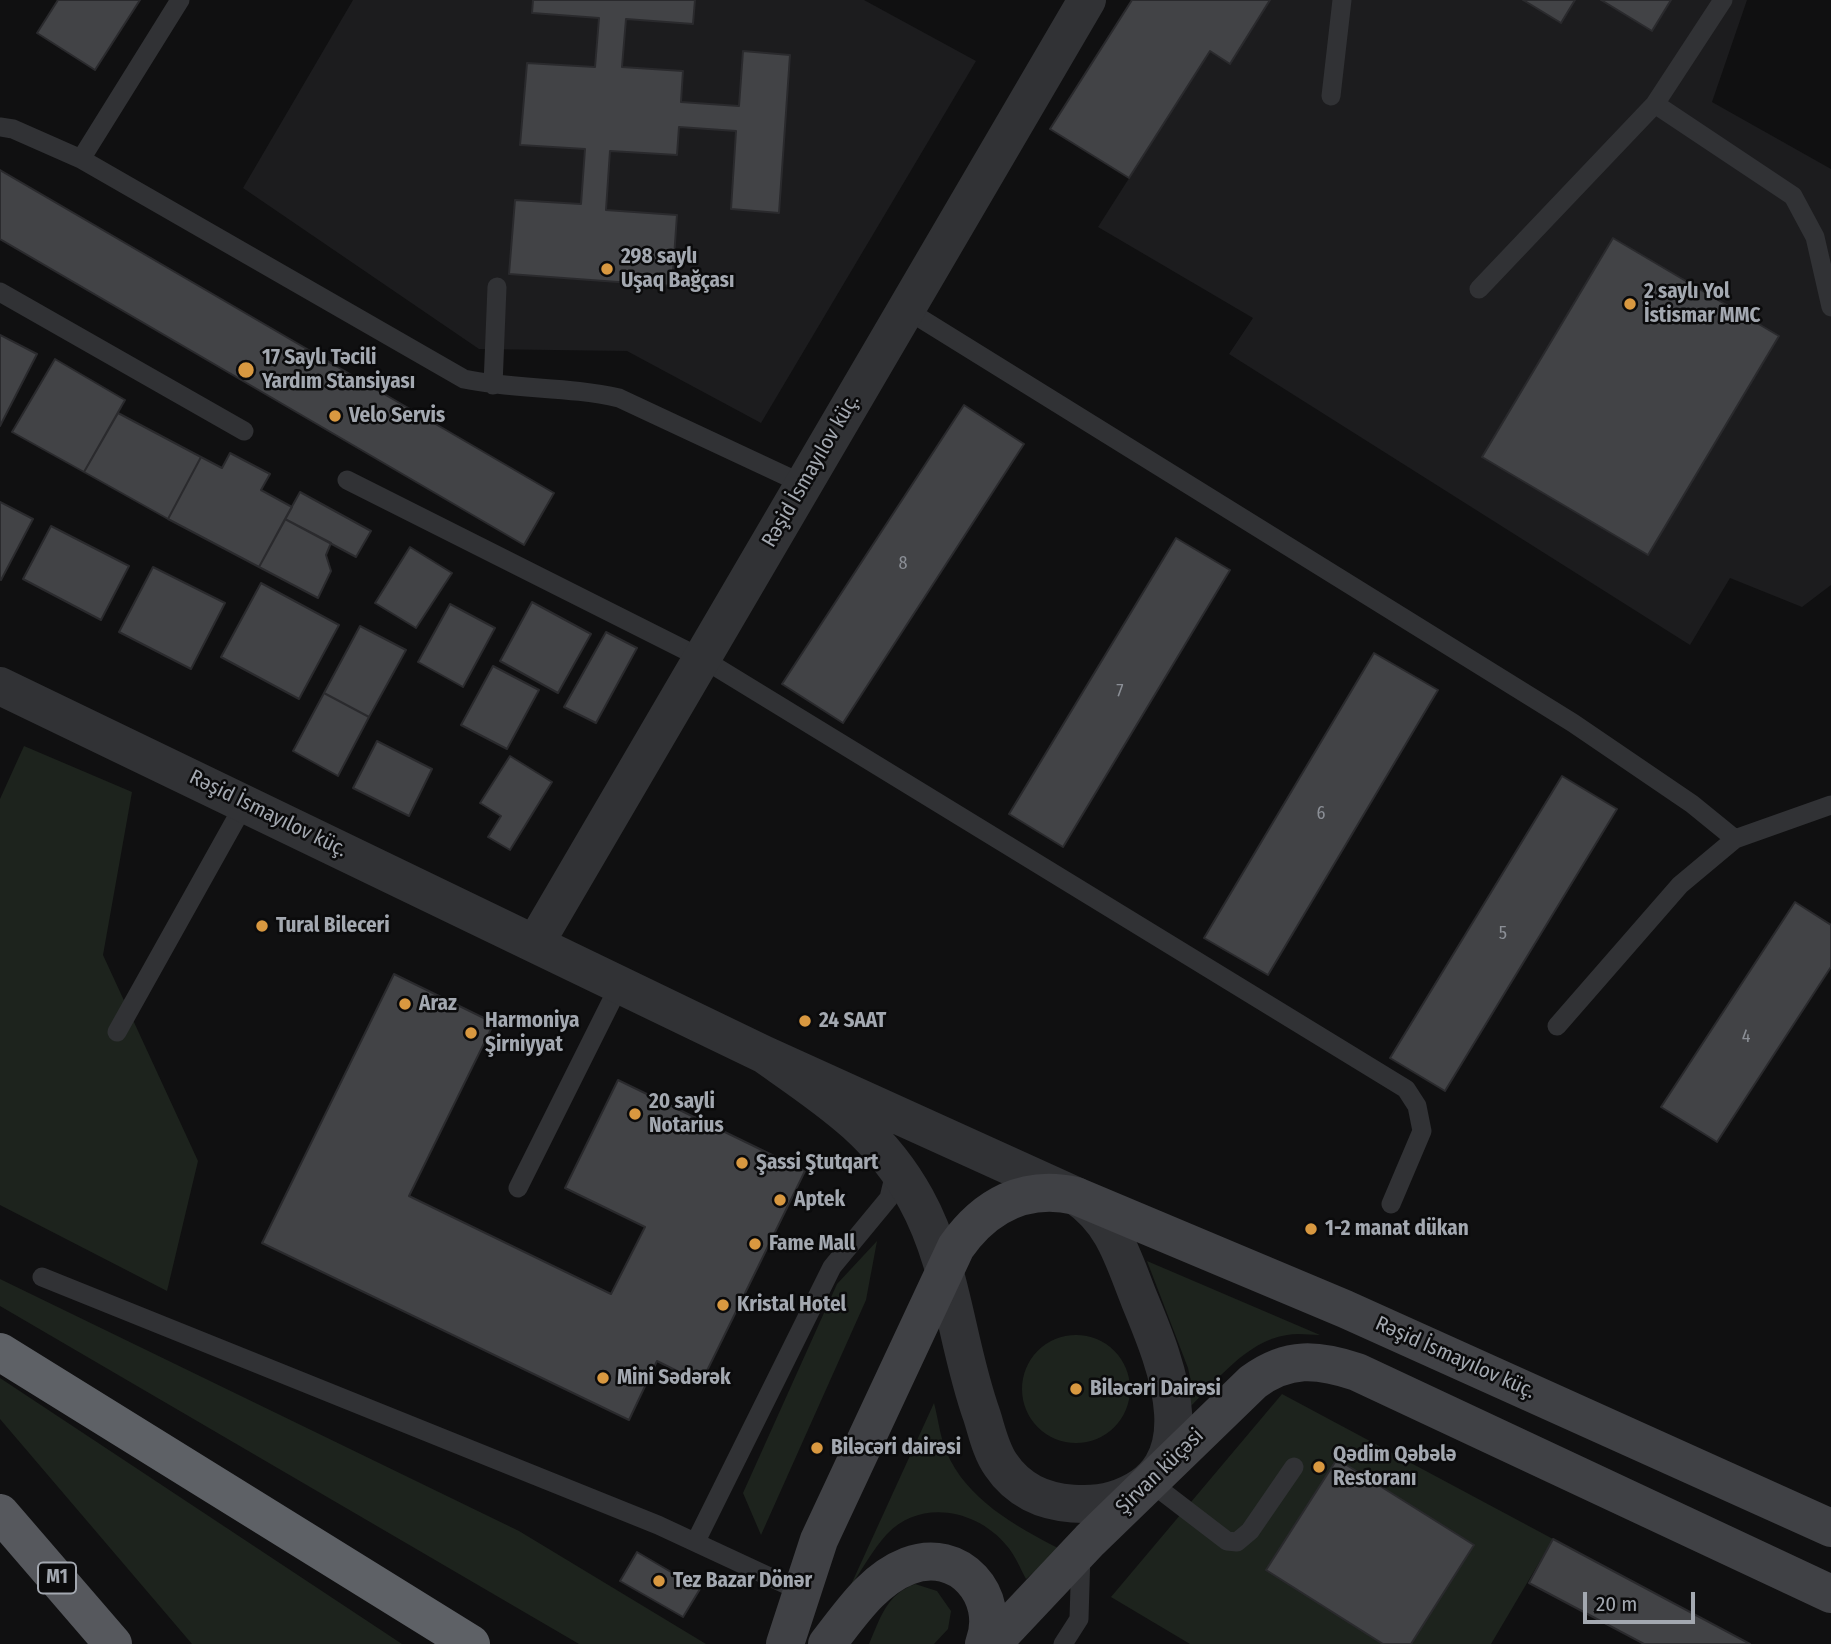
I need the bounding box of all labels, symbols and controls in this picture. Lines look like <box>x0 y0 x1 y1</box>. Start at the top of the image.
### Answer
place label: 298 saylı Uşaq Bağçası <box>621 244 734 294</box>
marker: 298 saylı Uşaq Bağçası <box>599 261 615 277</box>
place label: 2 saylı Yol İstismar MMC <box>1644 279 1760 329</box>
marker: 2 saylı Yol İstismar MMC <box>1622 296 1638 312</box>
place label: 17 Saylı Təcili Yardım Stansiyası <box>262 345 415 395</box>
marker: 17 Saylı Təcili Yardım Stansiyası <box>236 360 256 380</box>
street label: Rəşid İsmayılov küç. <box>757 390 865 552</box>
place label: Velo Servis <box>349 403 445 429</box>
marker: Velo Servis <box>327 408 343 424</box>
house number: 8 <box>899 553 907 575</box>
house number: 7 <box>1116 681 1124 703</box>
street label: Rəşid İsmayılov küç. <box>185 765 351 863</box>
house number: 6 <box>1317 803 1325 825</box>
place label: Tural Bileceri <box>276 913 390 939</box>
marker: Tural Bileceri <box>254 918 270 934</box>
house number: 5 <box>1499 923 1507 945</box>
place label: Araz <box>419 991 457 1017</box>
marker: Araz <box>397 996 413 1012</box>
place label: Harmoniya Şirniyyat <box>485 1008 579 1058</box>
place label: 24 SAAT <box>819 1008 886 1034</box>
marker: 24 SAAT <box>797 1013 813 1029</box>
marker: Harmoniya Şirniyyat <box>463 1025 479 1041</box>
house number: 4 <box>1742 1026 1750 1048</box>
place label: 20 sayli Notarius <box>649 1089 724 1139</box>
marker: 20 sayli Notarius <box>627 1106 643 1122</box>
place label: Şassi Ştutqart <box>756 1150 878 1176</box>
marker: Şassi Ştutqart <box>734 1155 750 1171</box>
place label: Aptek <box>794 1187 845 1213</box>
marker: Aptek <box>772 1192 788 1208</box>
place label: 1-2 manat dükan <box>1325 1216 1469 1242</box>
marker: 1-2 manat dükan <box>1303 1221 1319 1237</box>
place label: Fame Mall <box>769 1231 855 1257</box>
marker: Fame Mall <box>747 1236 763 1252</box>
place label: Kristal Hotel <box>737 1292 846 1318</box>
marker: Kristal Hotel <box>715 1297 731 1313</box>
street label: Rəşid İsmayılov küç. <box>1371 1311 1539 1405</box>
place label: Mini Sədərək <box>617 1365 731 1391</box>
marker: Mini Sədərək <box>595 1370 611 1386</box>
place label: Biləcəri Dairəsi <box>1090 1376 1221 1402</box>
marker: Biləcəri Dairəsi <box>1068 1381 1084 1397</box>
street label: Şirvan küçəsi <box>1111 1424 1209 1520</box>
place label: Biləcəri dairəsi <box>831 1435 961 1461</box>
marker: Biləcəri dairəsi <box>809 1440 825 1456</box>
place label: Qədim Qəbələ Restoranı <box>1333 1442 1457 1492</box>
marker: Qədim Qəbələ Restoranı <box>1311 1459 1327 1475</box>
road number: M1 <box>38 1562 76 1594</box>
place label: Tez Bazar Dönər <box>673 1568 812 1594</box>
marker: Tez Bazar Dönər <box>651 1573 667 1589</box>
scale bar <box>1586 1578 1698 1622</box>
text: 20 m <box>1596 1591 1637 1617</box>

